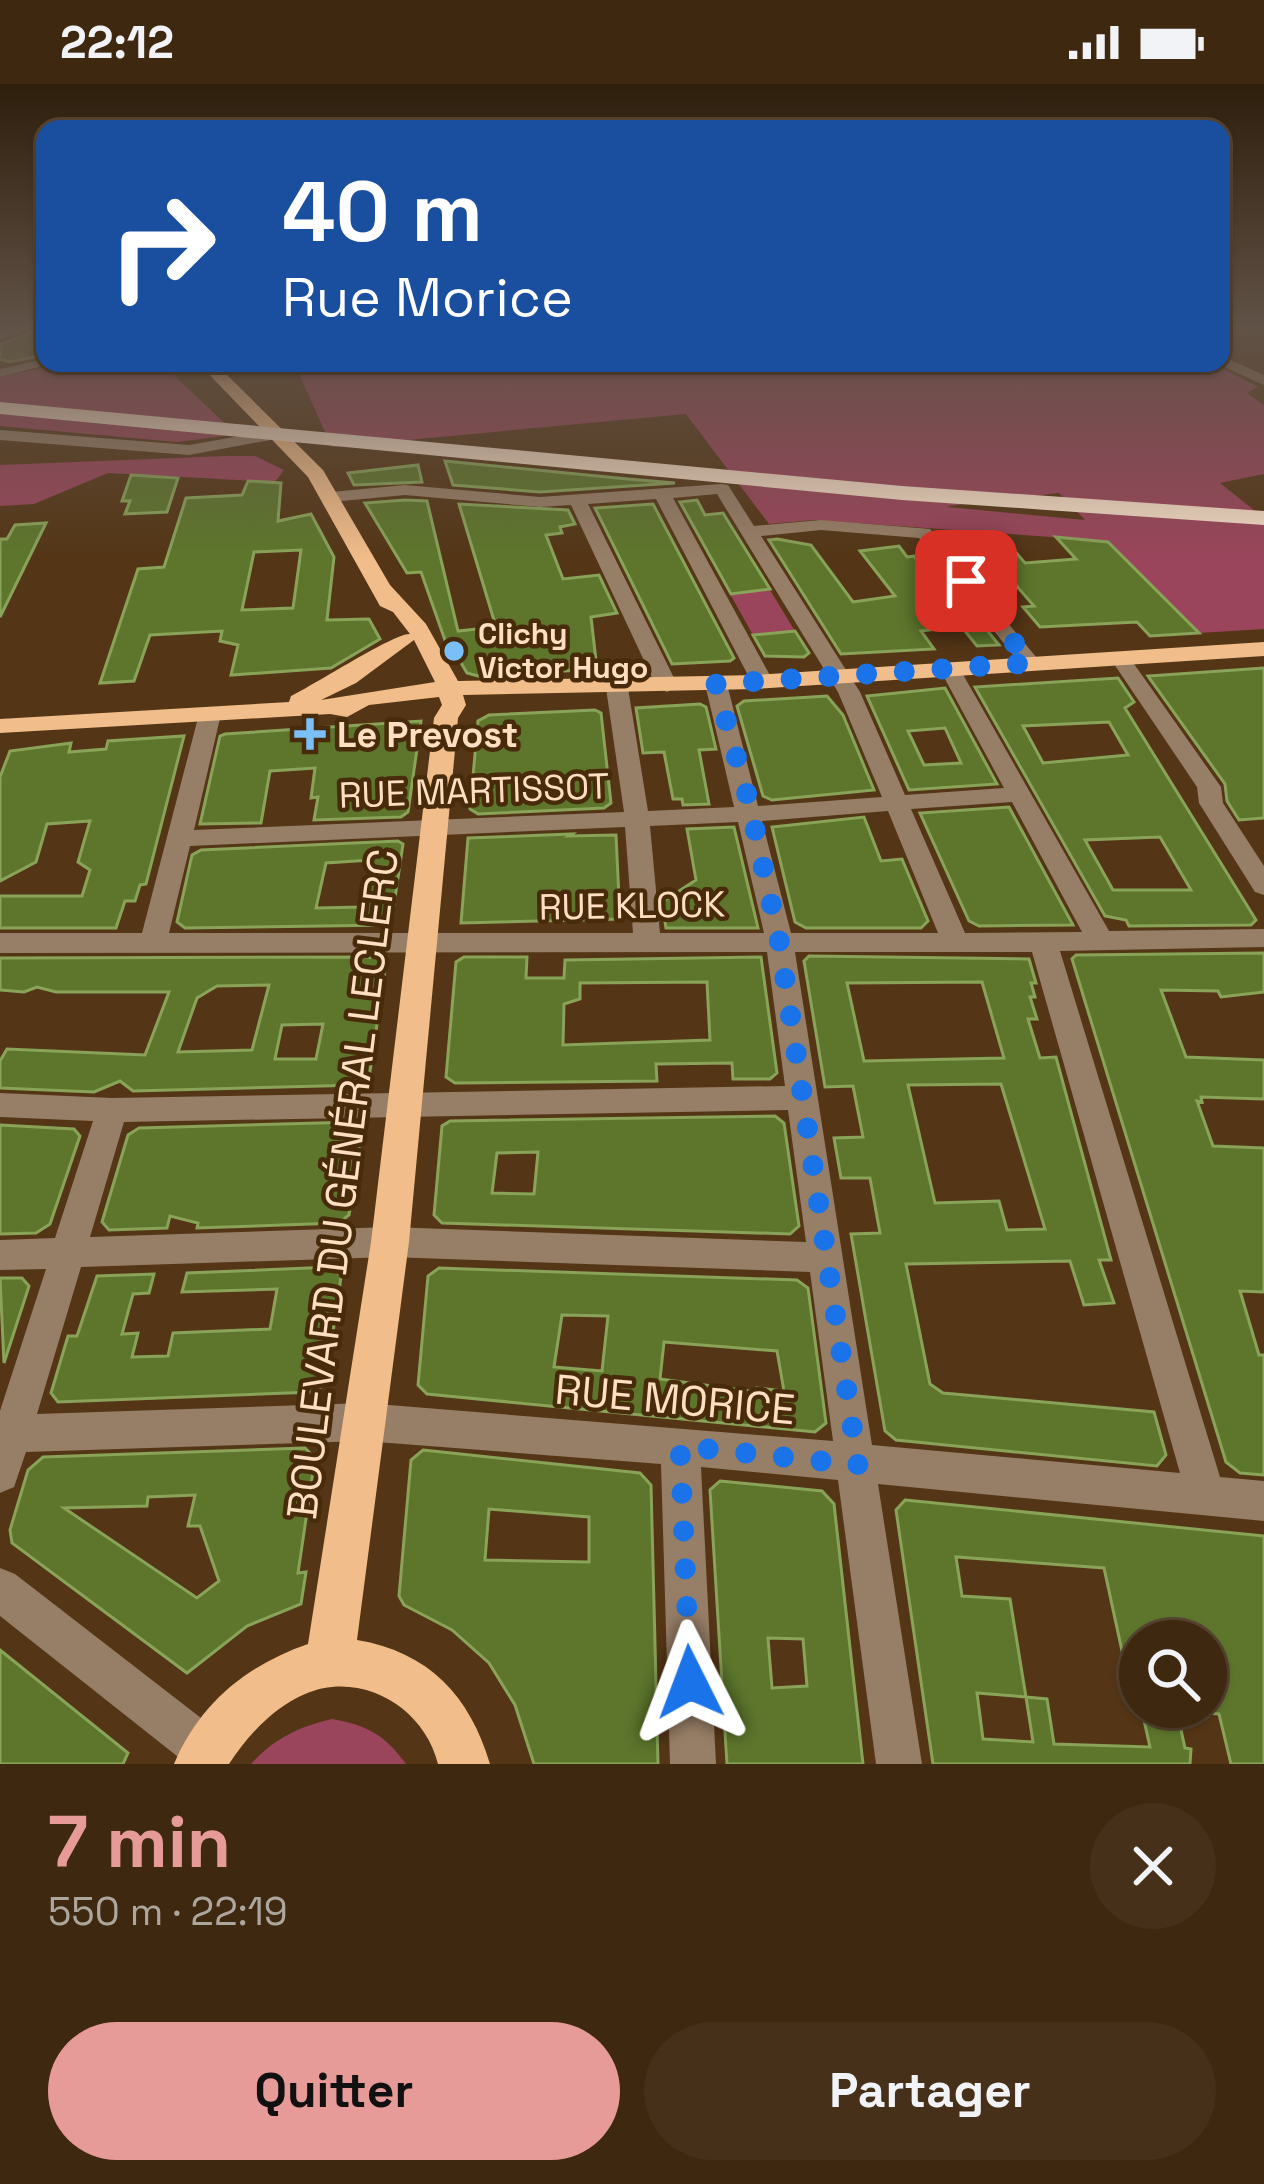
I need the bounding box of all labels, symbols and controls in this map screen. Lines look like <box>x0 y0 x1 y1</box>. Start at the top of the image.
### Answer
text: 22:12 <box>60 14 174 71</box>
text: 40 m <box>282 158 483 266</box>
icon: right <box>84 168 240 324</box>
text: Rue Morice <box>282 263 573 332</box>
pin <box>915 530 1017 632</box>
icon: arrive <box>933 548 999 614</box>
place label: Clichy Victor Hugo <box>478 614 648 687</box>
marker: Clichy Victor Hugo <box>441 638 467 664</box>
place label: Le Prevost <box>337 712 518 758</box>
marker: Le Prevost <box>294 718 326 750</box>
street label: RUE MARTISSOT <box>338 763 610 819</box>
street label: BOULEVARD DU GÉNÉRAL LECLERC <box>275 846 410 1522</box>
street label: RUE KLOCK <box>538 881 726 931</box>
street label: RUE MORICE <box>553 1363 797 1436</box>
position arrow <box>627 1619 753 1745</box>
map controls <box>1119 1620 1227 1728</box>
button: search <box>1119 1620 1227 1728</box>
text: 7 min <box>48 1796 231 1888</box>
button: close <box>1090 1803 1216 1929</box>
text: 550 m · 22:19 <box>48 1887 288 1936</box>
button: Quitter <box>48 2022 620 2160</box>
button: Partager <box>644 2022 1216 2160</box>

